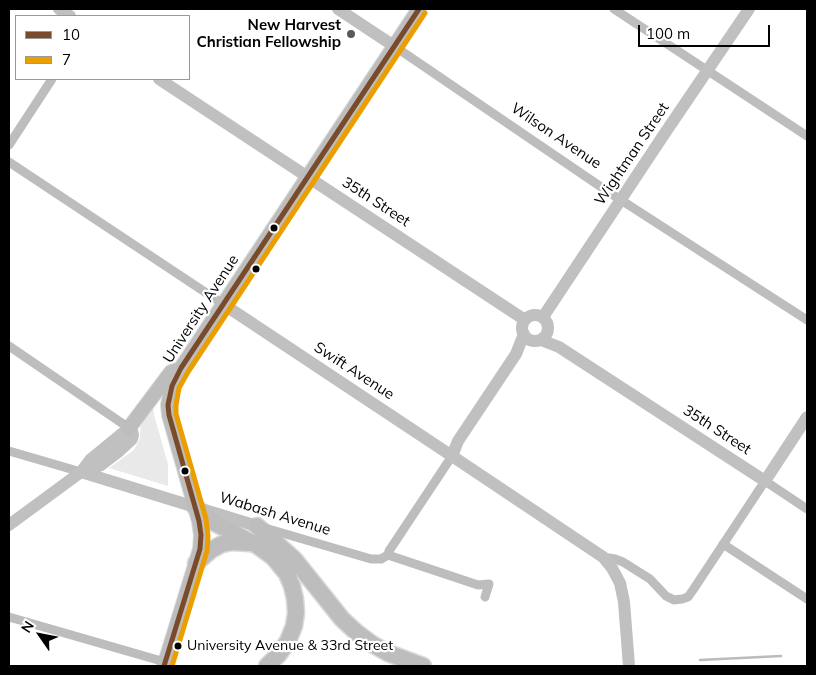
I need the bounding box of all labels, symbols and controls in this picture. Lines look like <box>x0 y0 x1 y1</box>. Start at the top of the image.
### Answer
legend <box>15 15 190 80</box>
scale bar <box>641 15 774 47</box>
place label: New Harvest Christian Fellowship <box>196 16 341 51</box>
text: 100 m <box>646 24 690 43</box>
text: 10 <box>62 25 80 44</box>
marker: New Harvest Christian Fellowship <box>345 28 357 40</box>
text: 7 <box>62 50 71 69</box>
street label: Wilson Avenue <box>508 99 604 173</box>
street label: Wightman Street <box>591 99 673 209</box>
street label: 35th Street <box>339 173 413 231</box>
unlabelled marker <box>269 223 279 233</box>
street label: University Avenue <box>159 252 243 366</box>
unlabelled marker <box>251 264 261 274</box>
street label: Swift Avenue <box>311 338 397 404</box>
street label: 35th Street <box>680 401 754 459</box>
unlabelled marker <box>180 466 190 476</box>
street label: Wabash Avenue <box>217 489 333 539</box>
north arrow <box>15 610 65 660</box>
text: N <box>17 617 38 636</box>
place label: University Avenue & 33rd Street <box>187 638 393 654</box>
marker: University Avenue & 33rd Street <box>173 641 183 651</box>

